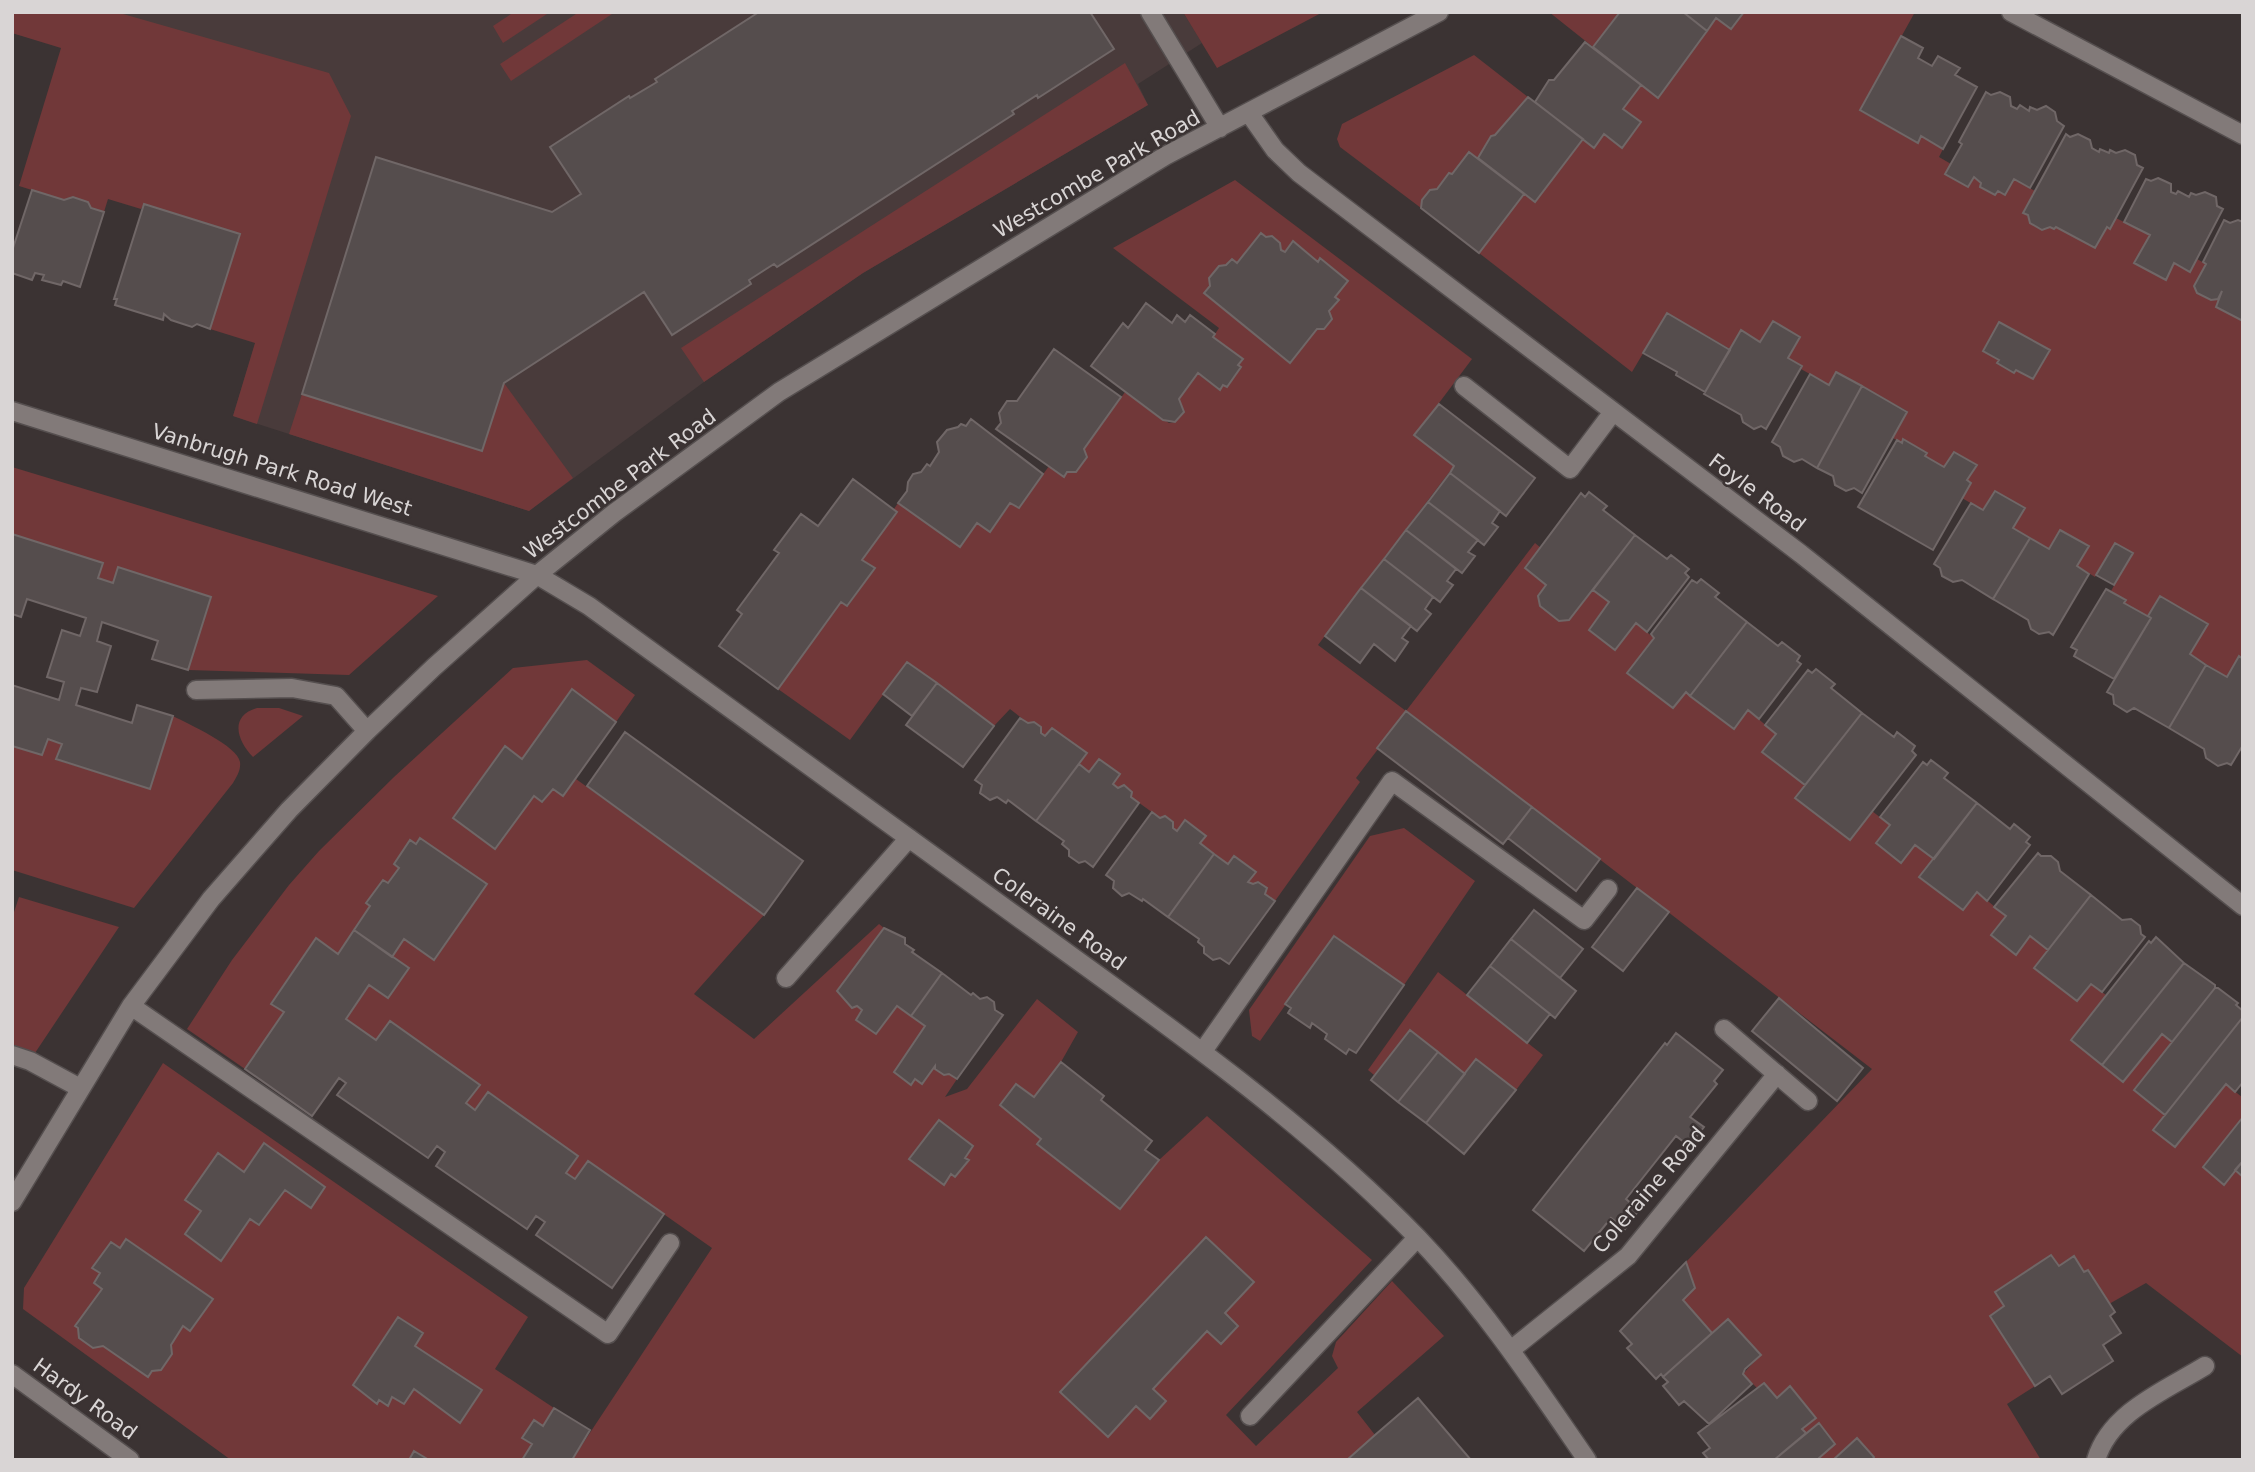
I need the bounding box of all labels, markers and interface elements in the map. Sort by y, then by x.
street label: Westcombe Park Road [990,105,1204,243]
street label: Westcombe Park Road [519,404,721,564]
street label: Vanbrugh Park Road West [149,419,415,521]
street label: Foyle Road [1704,449,1810,537]
street label: Coleraine Road [988,863,1130,975]
street label: Coleraine Road [1588,1122,1710,1258]
street label: Hardy Road [29,1353,141,1445]

